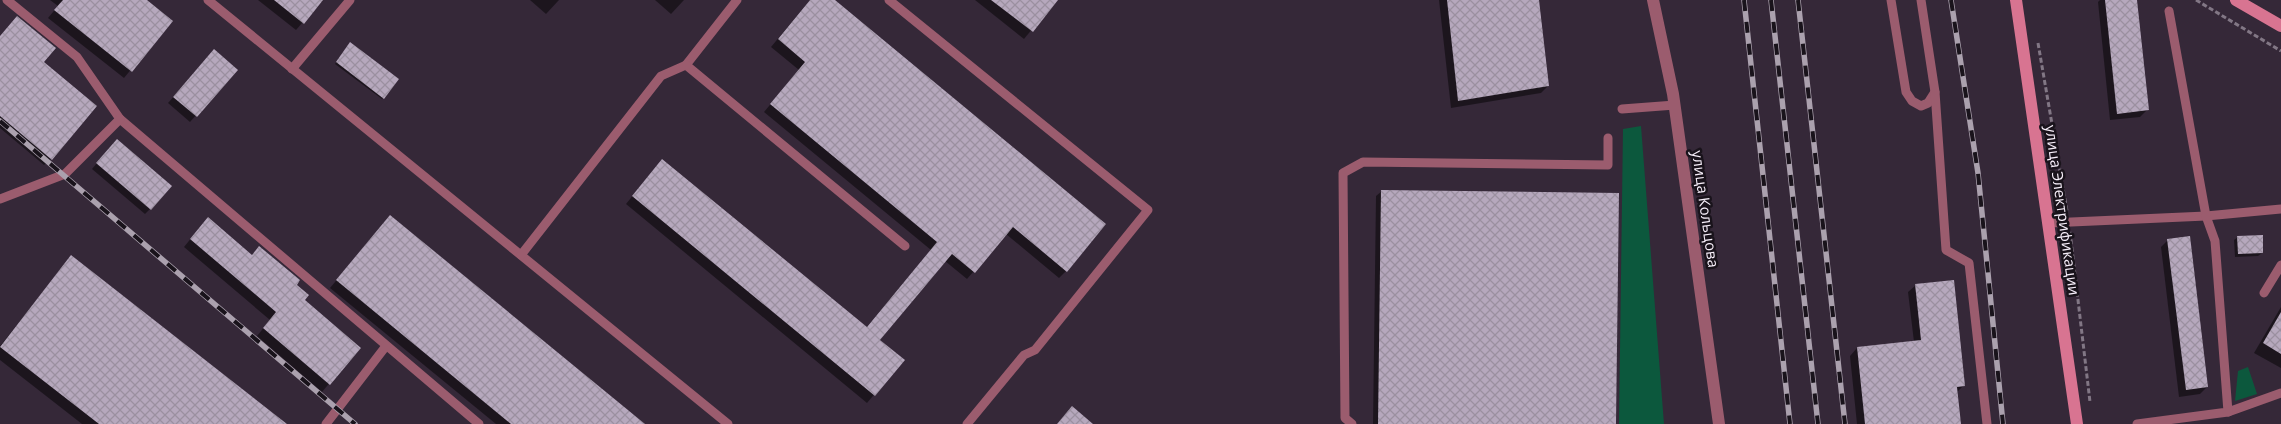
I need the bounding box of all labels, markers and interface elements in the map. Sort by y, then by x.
street label: улица Электрификации [2041,123,2085,297]
street label: улица Кольцова [1688,149,1724,269]

